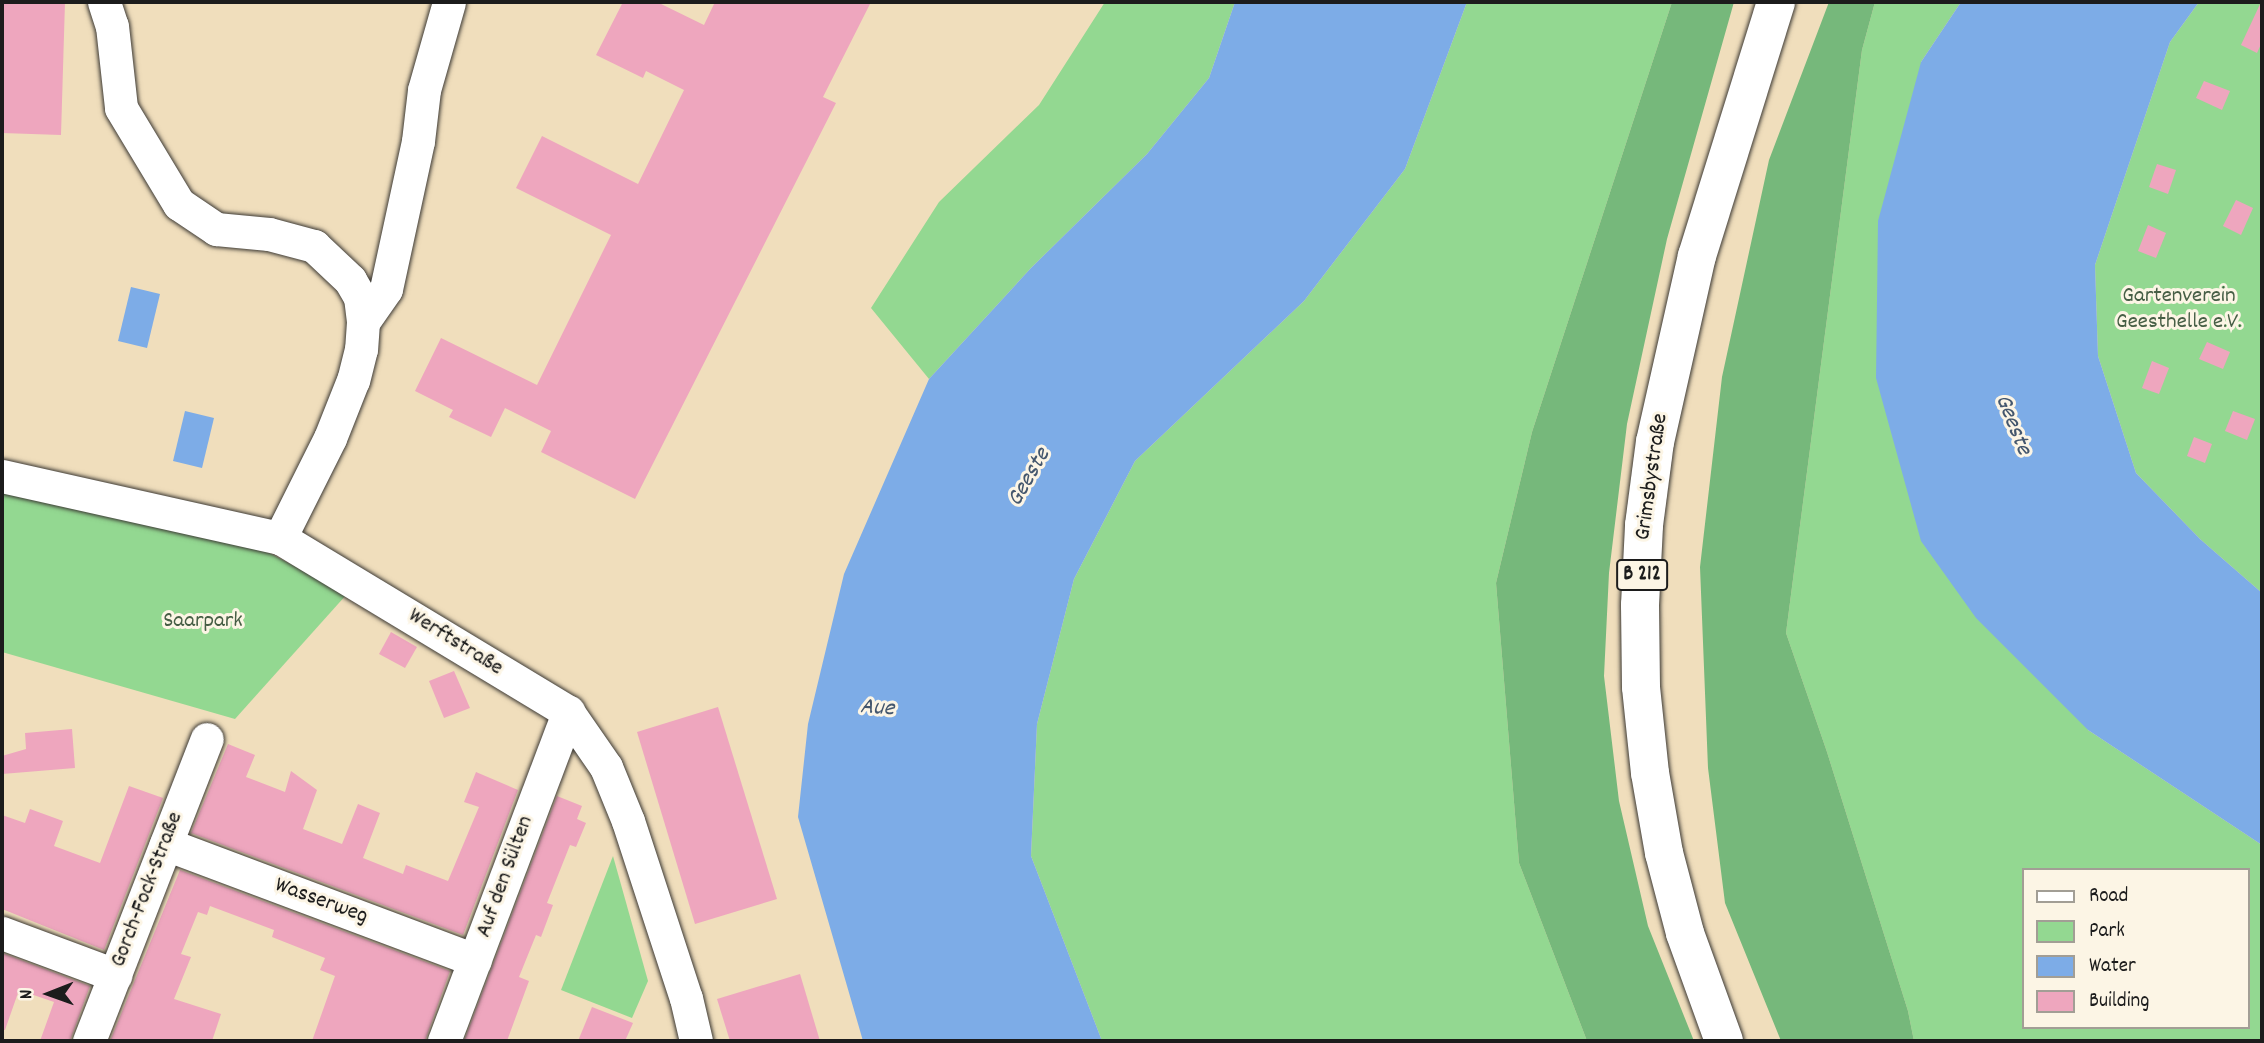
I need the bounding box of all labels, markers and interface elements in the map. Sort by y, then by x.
park label: Gartenverein Geesthelle e.V. [2116,283,2242,337]
water label: Geeste [1987,391,2037,459]
street label: Grimsbystraße [1630,412,1676,542]
water label: Geeste [1002,444,1058,512]
road number: B 212 [1616,558,1668,592]
street label: Werftstraße [402,603,508,683]
park label: Saarpark [163,608,243,636]
water label: Aue [859,693,895,725]
street label: Gorch-Fock-Straße [106,808,190,972]
street label: Auf den Sülten [471,812,541,942]
legend [2022,868,2250,1029]
street label: Wasserweg [271,872,371,932]
text: Road [2089,882,2128,912]
text: Park [2089,917,2125,947]
text: Water [2089,952,2136,982]
north arrow [14,959,84,1029]
text: Building [2089,987,2149,1017]
text: N [14,989,41,999]

